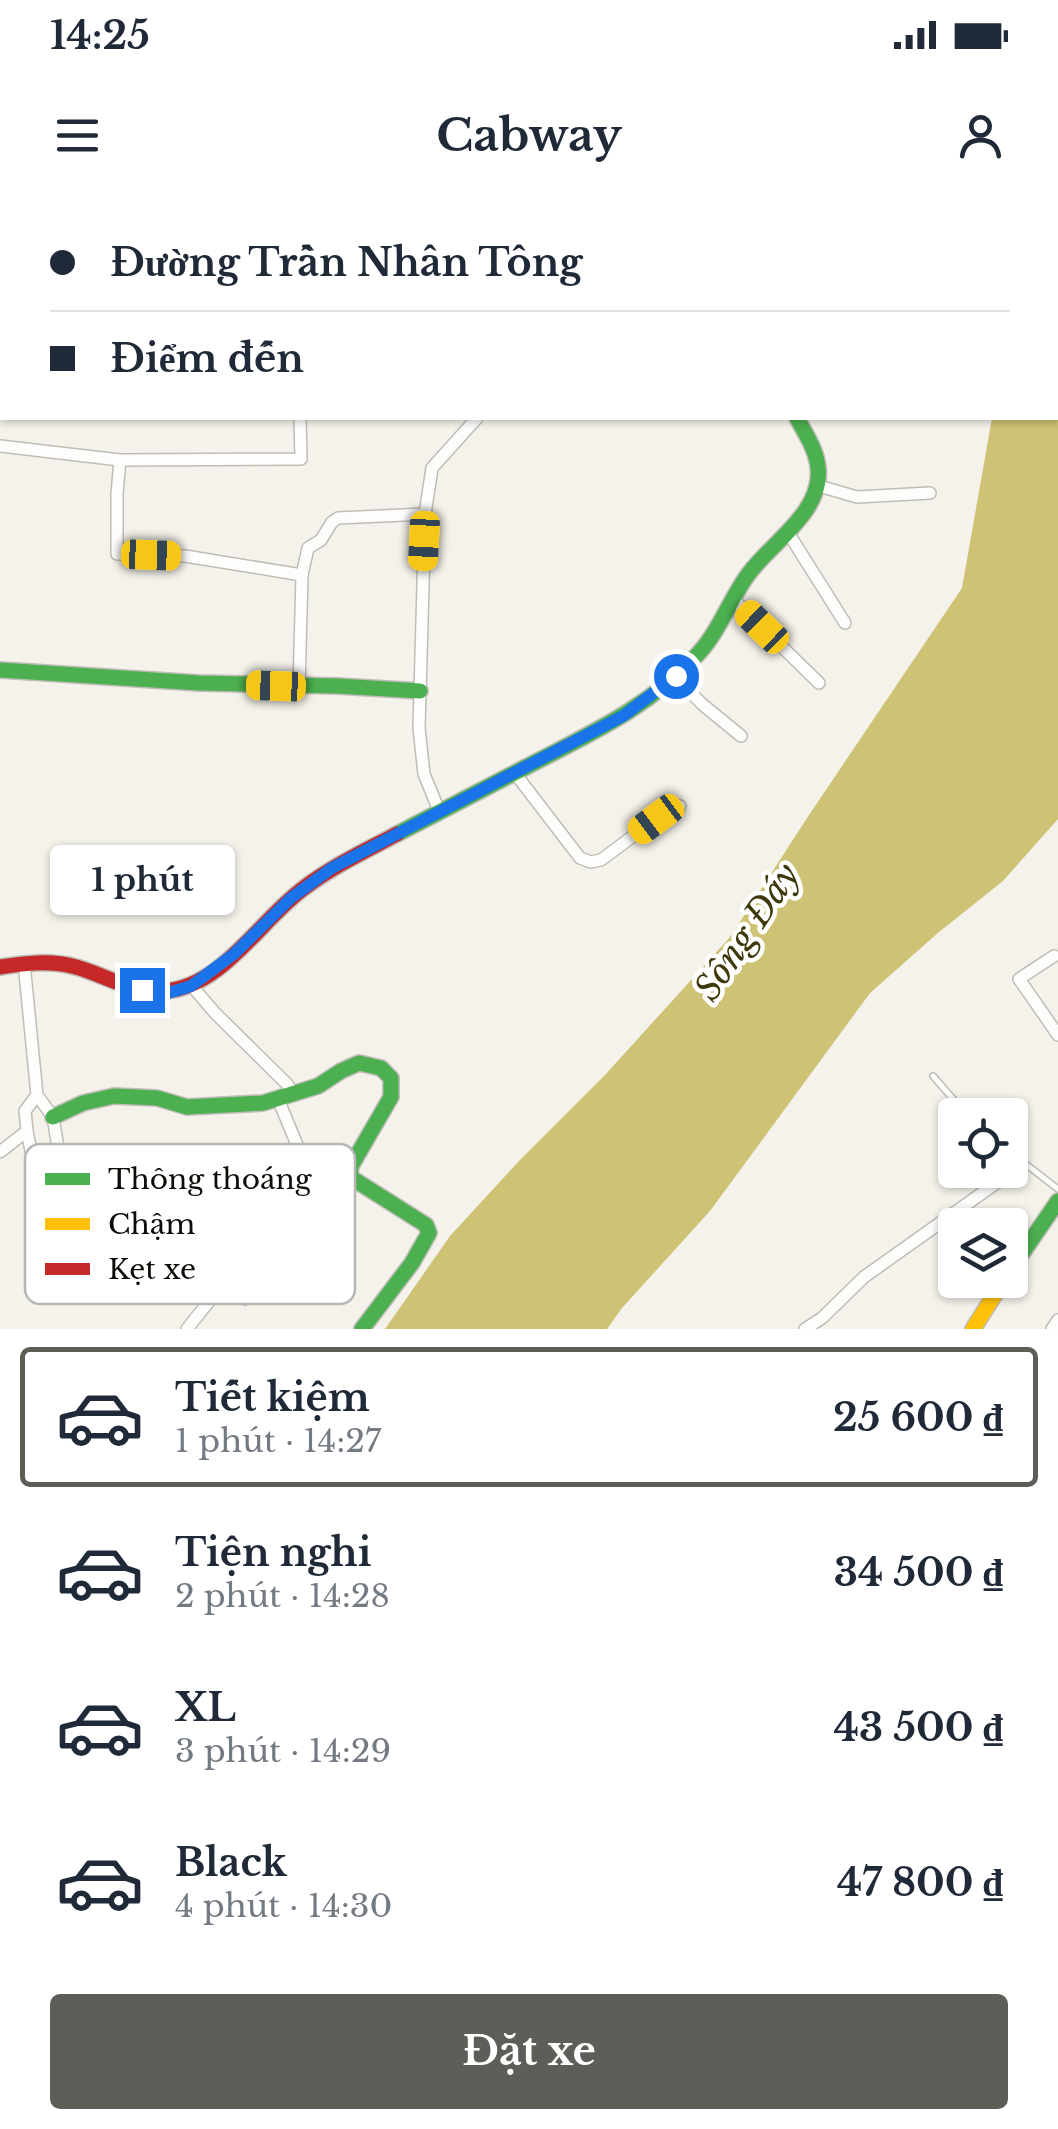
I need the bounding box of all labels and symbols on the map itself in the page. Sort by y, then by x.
car [407,510,441,572]
car [120,539,182,571]
car [730,595,794,659]
route start [654,654,699,699]
car [245,670,307,702]
car [623,789,689,849]
callout: 1 phút [49,845,234,915]
water label: Sông Đáy [685,855,808,1008]
route end [120,968,165,1013]
legend [25,1144,355,1304]
text: Thông thoáng [108,1162,313,1197]
text: Chậm [108,1207,195,1242]
text: Kẹt xe [108,1252,196,1287]

